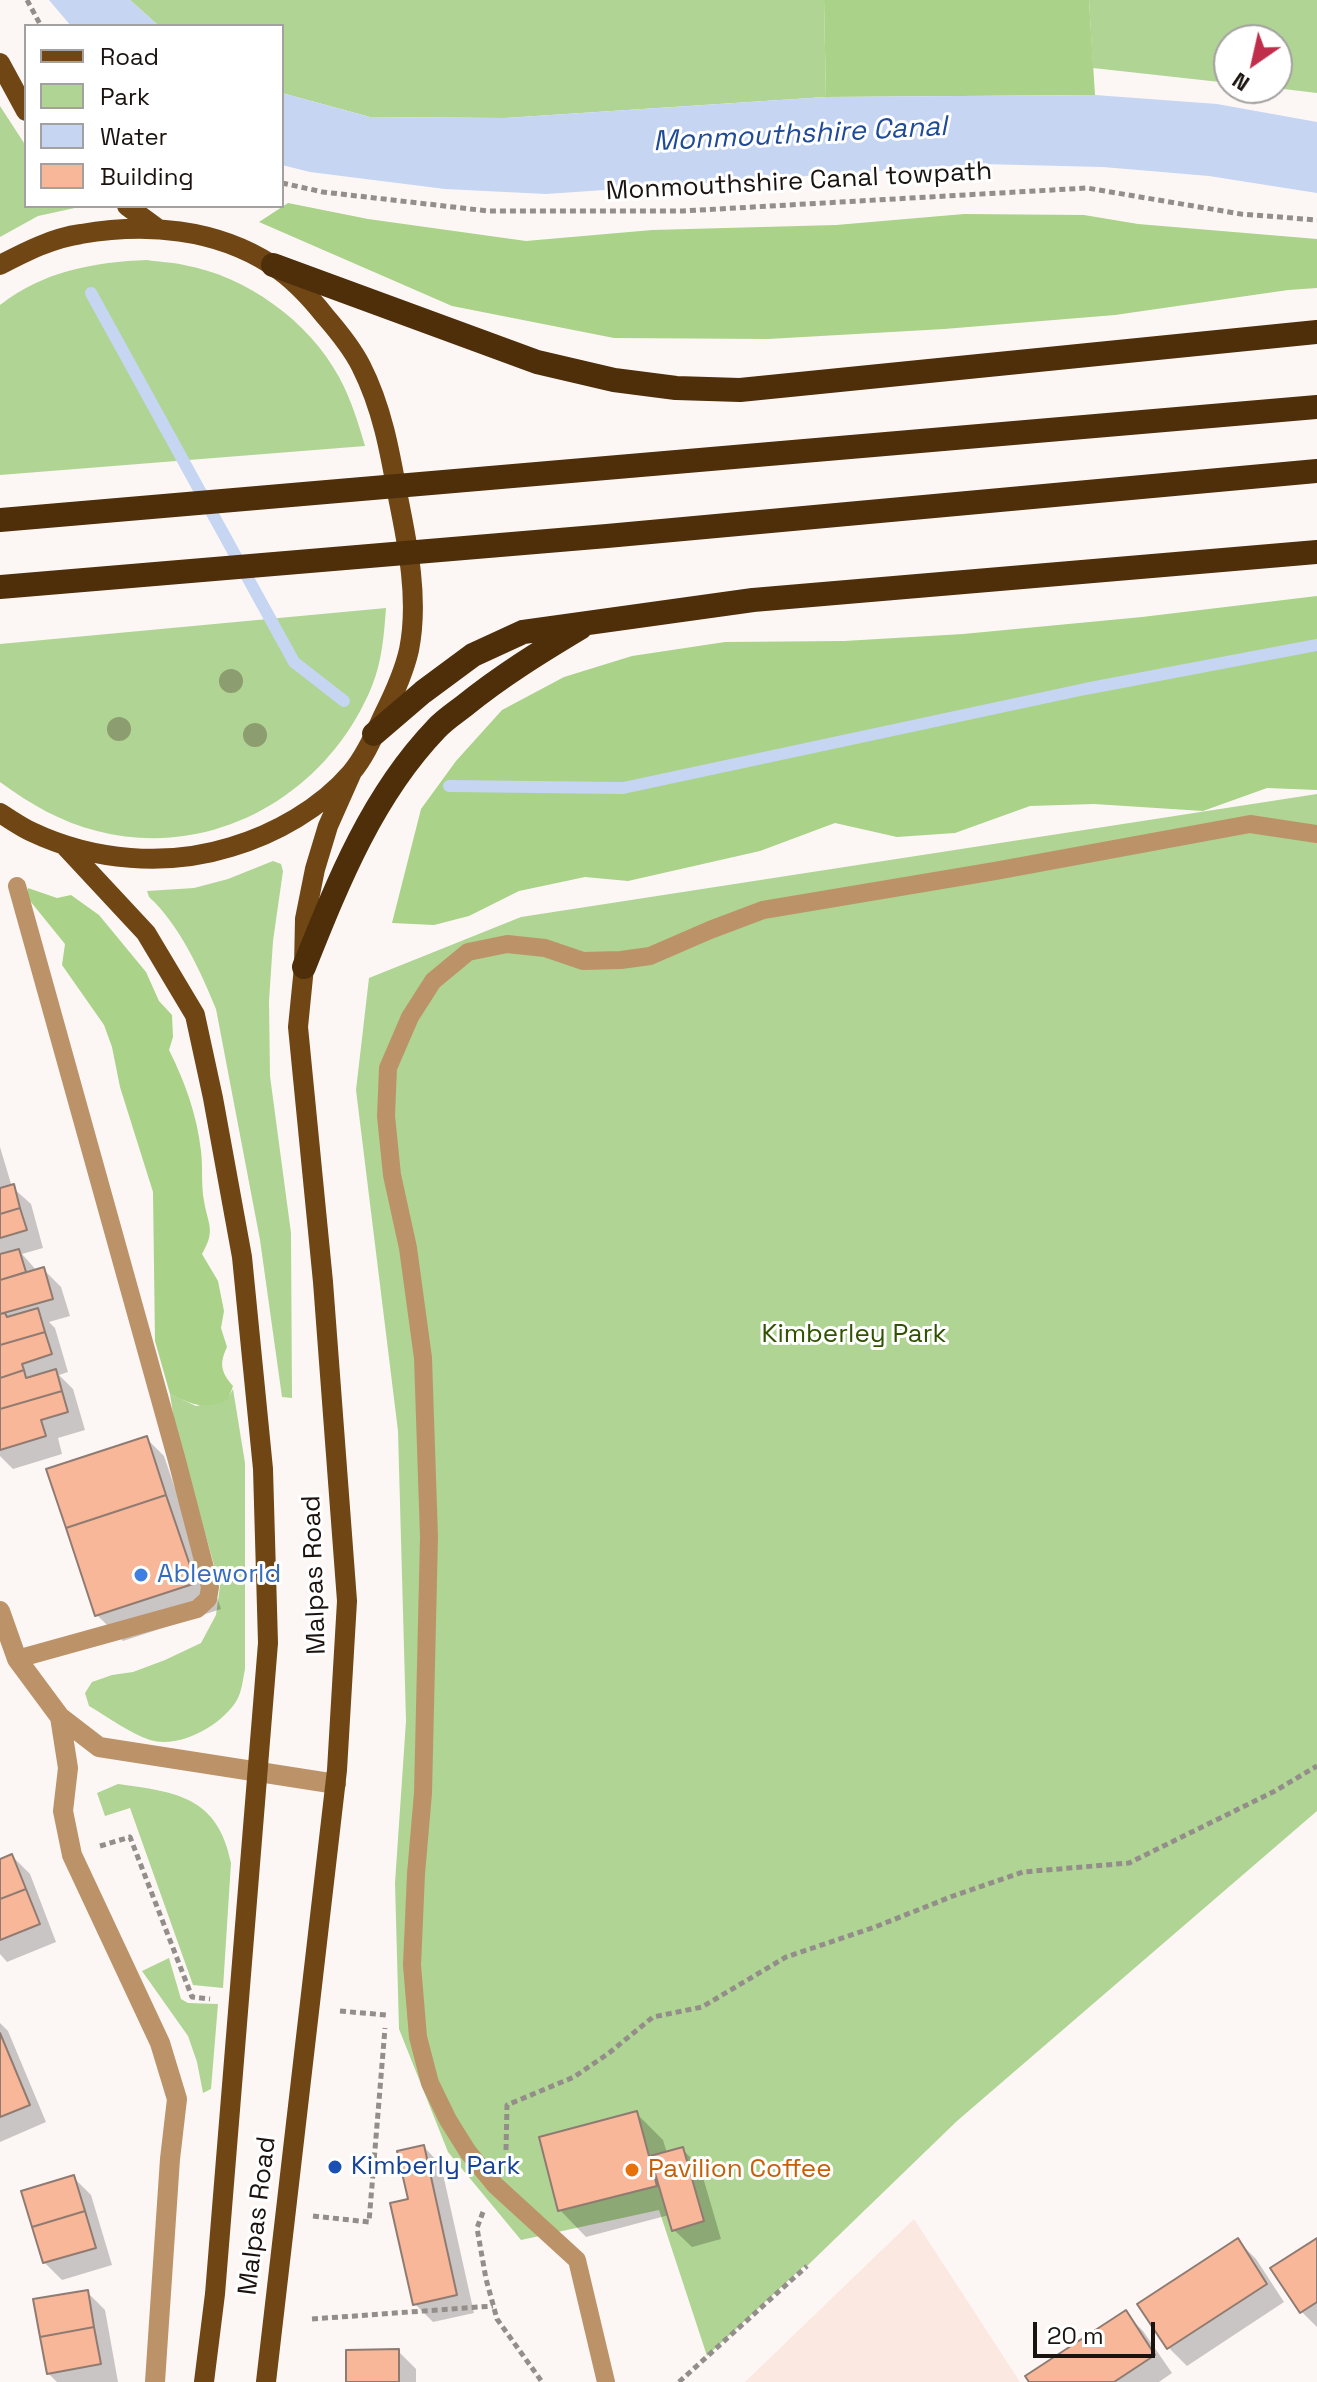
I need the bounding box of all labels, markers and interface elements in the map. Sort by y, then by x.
legend [24,24,284,208]
north arrow [1213,24,1293,104]
text: Road [100,41,159,72]
text: N [1227,67,1255,98]
text: Park [100,81,150,112]
water label: Monmouthshire Canal [652,111,948,159]
text: Water [100,121,168,152]
street label: Monmouthshire Canal towpath [605,156,993,208]
text: Building [100,161,194,192]
park label: Kimberley Park [762,1319,946,1351]
street label: Malpas Road [297,1495,333,1655]
place label: Ableworld [157,1559,281,1591]
marker: Ableworld [132,1566,150,1584]
street label: Malpas Road [233,2135,283,2297]
place label: Kimberly Park [351,2151,521,2183]
place label: Pavilion Coffee [648,2154,832,2186]
marker: Kimberly Park [326,2158,344,2176]
marker: Pavilion Coffee [623,2161,641,2179]
scale bar [1037,2306,1159,2356]
text: 20 m [1047,2320,1104,2351]

